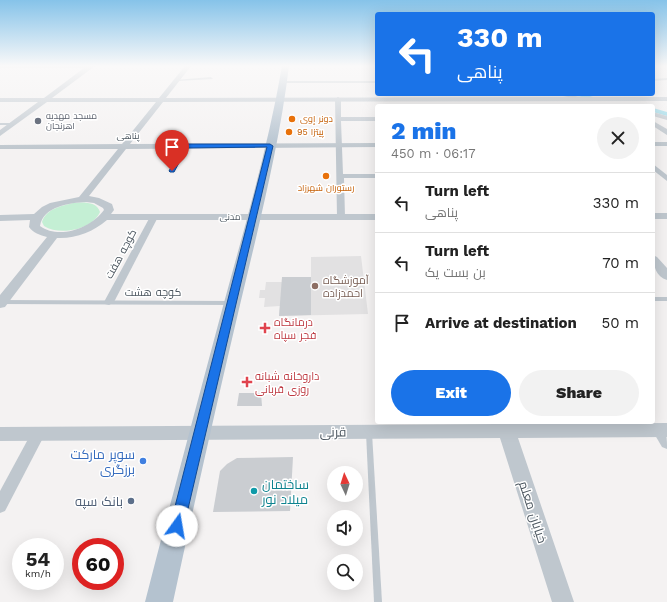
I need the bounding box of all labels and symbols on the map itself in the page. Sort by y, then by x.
place label: مسجد مهدیه اهرنجان [46,111,97,131]
marker: دونر إوی [287,114,297,124]
place label: دونر إوی [300,114,333,125]
marker: مسجد مهدیه اهرنجان [33,116,43,126]
marker: پیتزا 95 [284,127,294,137]
place label: پیتزا 95 [297,127,324,138]
pin [155,130,189,171]
street label: پناهی [117,131,140,142]
marker: رستوران شهرزاد [321,171,331,181]
place label: رستوران شهرزاد [298,183,354,193]
street label: مدنی [220,212,241,222]
street label: کوچه هفت [103,227,140,281]
place label: آموزشگاه احمدزاده [323,274,369,300]
marker: آموزشگاه احمدزاده [310,281,320,291]
street label: کوچه هشت [125,286,181,299]
place label: درمانگاه فجر سپاه [274,316,316,342]
marker: درمانگاه فجر سپاه [259,322,271,334]
place label: داروخانه شبانه روزی قربانی [255,370,319,396]
marker: داروخانه شبانه روزی قربانی [242,377,252,387]
street label: قرنی [319,424,347,440]
place label: سوپر مارکت برزگری [71,447,135,477]
marker: سوپر مارکت برزگری [138,456,148,466]
north arrow [327,466,363,502]
place label: ساختمان میلاد نور [261,477,309,507]
street label: خیابان معلم [514,479,550,546]
marker: ساختمان میلاد نور [249,486,259,496]
place label: بانک سپه [75,494,123,510]
marker: بانک سپه [126,496,136,506]
position arrow [156,505,198,547]
speed limit sign: 60 [72,538,124,590]

